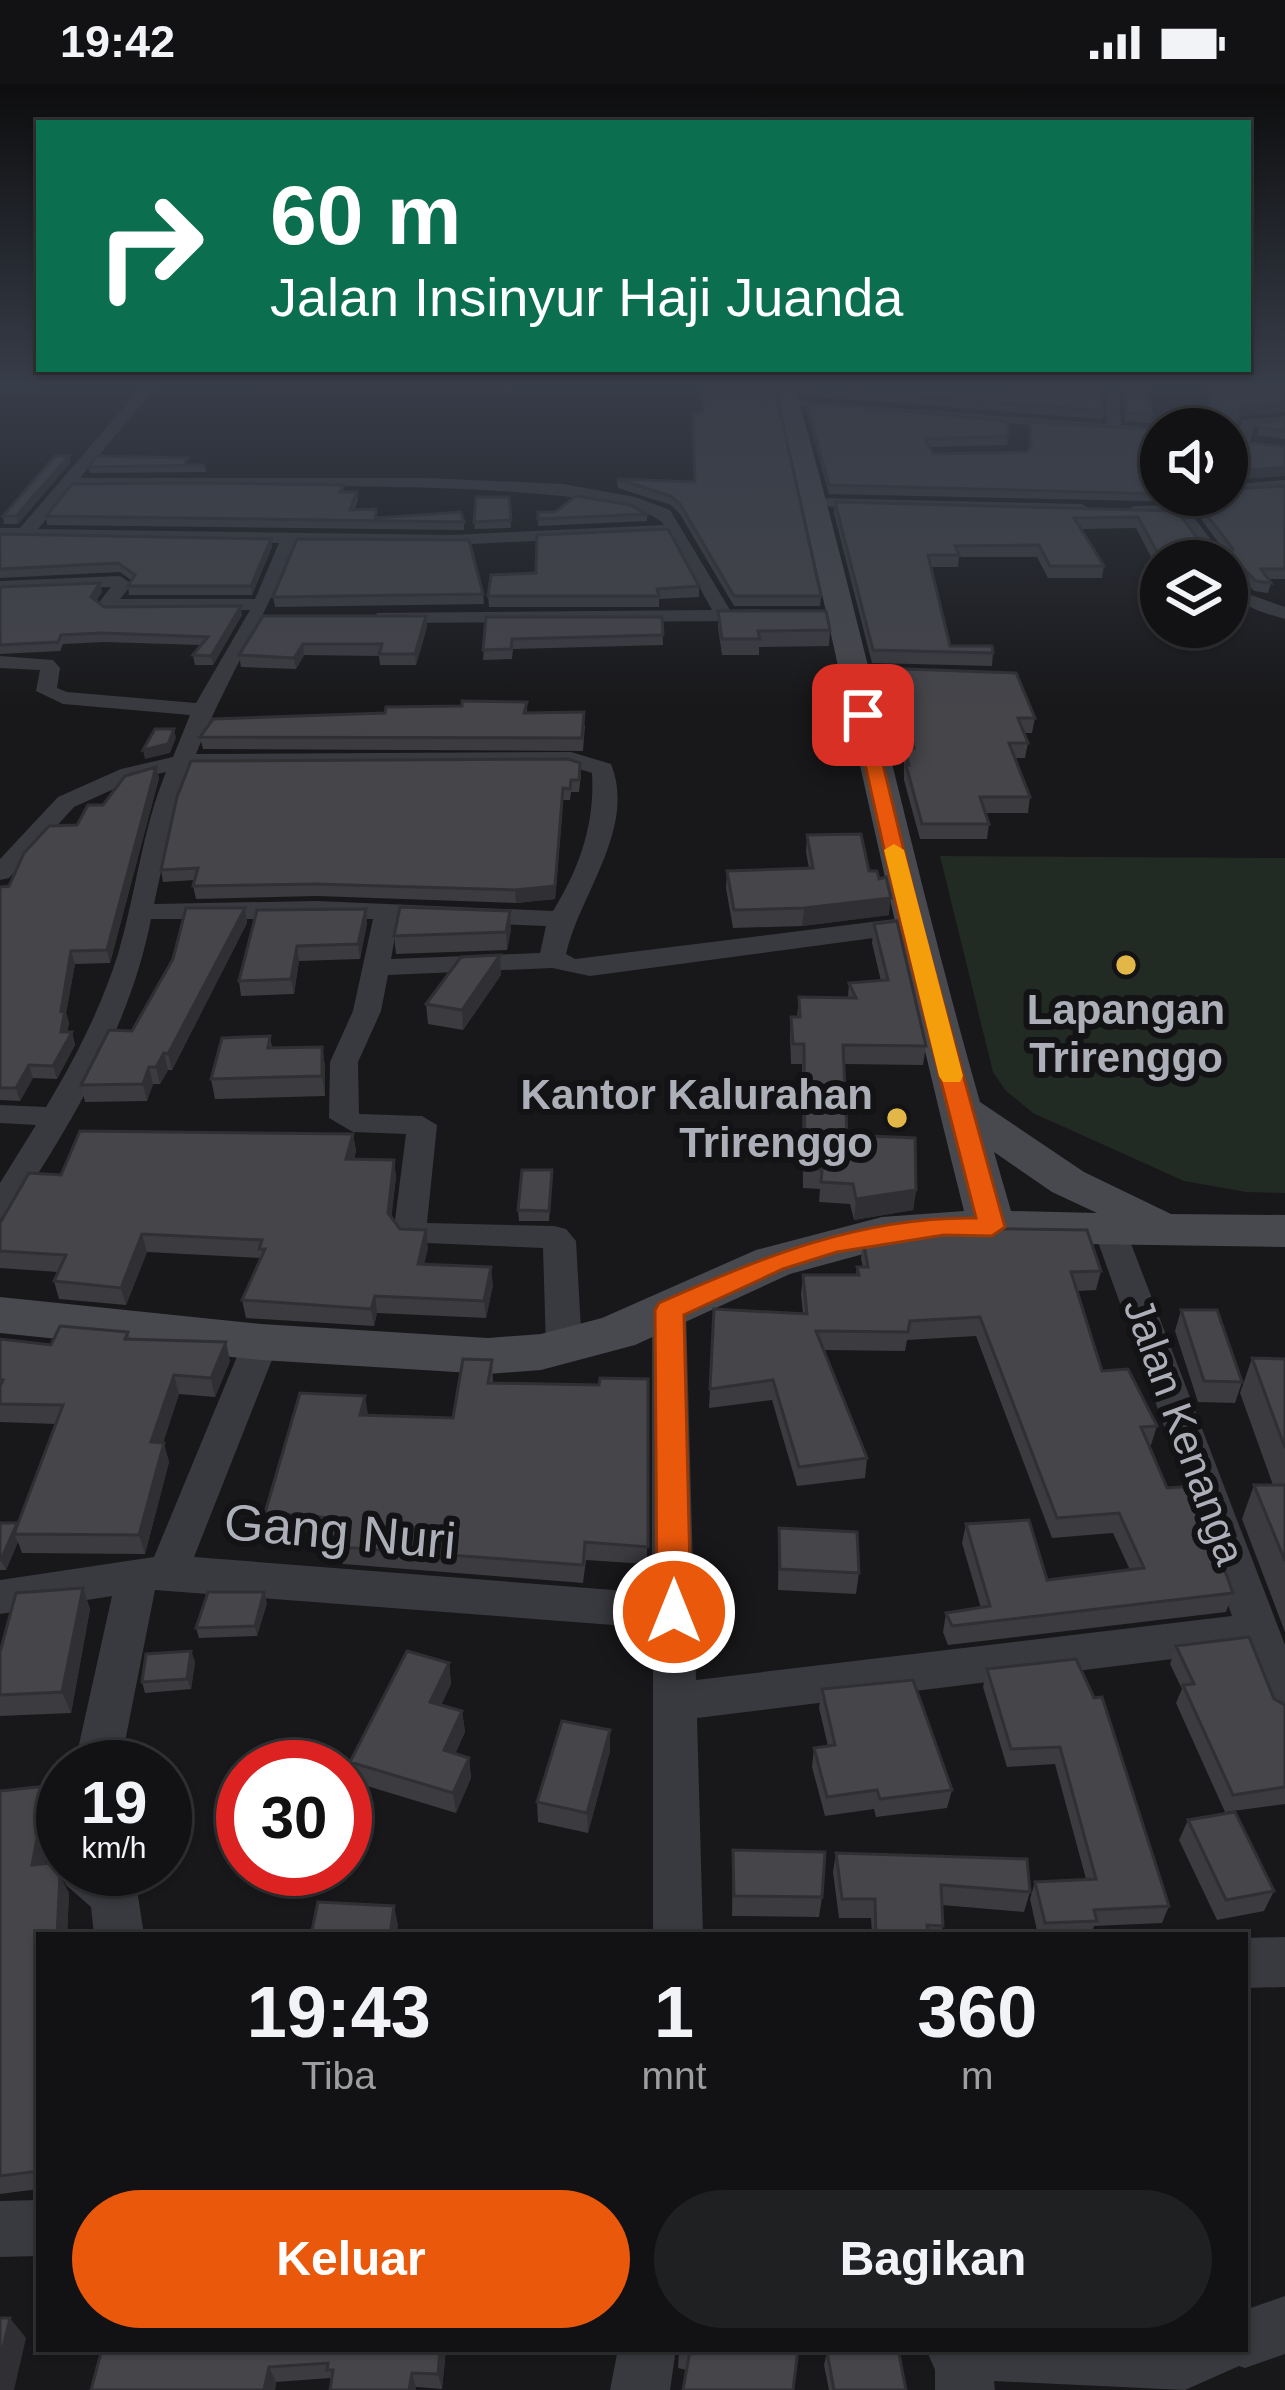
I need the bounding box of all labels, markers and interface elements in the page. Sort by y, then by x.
text: 19:42 [60,16,175,67]
icon: right [72,168,228,324]
text: 60 m [270,168,461,262]
text: Jalan Insinyur Haji Juanda [270,267,903,327]
map controls [1140,408,1248,648]
button: sound [1140,408,1248,516]
button: layers [1140,540,1248,648]
pin [812,664,914,766]
icon: arrive [830,682,896,748]
marker: Lapangan Trirenggo [1113,952,1139,978]
place label: Lapangan Trirenggo [1027,986,1225,1081]
place label: Kantor Kalurahan Trirenggo [521,1071,873,1166]
marker: Kantor Kalurahan Trirenggo [884,1105,910,1131]
street label: Jalan Kenanga [1115,1291,1255,1571]
street label: Gang Nuri [222,1493,458,1570]
position arrow [611,1549,737,1675]
speed limit sign: 30 [216,1740,372,1896]
text: 19 [81,1769,147,1836]
text: km/h [81,1831,147,1864]
text: 19:43 [247,1972,431,2052]
text: 1 [654,1972,694,2052]
text: 360 [917,1972,1037,2052]
text: Tiba [302,2054,376,2097]
text: mnt [642,2054,707,2097]
text: m [961,2054,994,2097]
button: Keluar [72,2190,630,2328]
button: Bagikan [654,2190,1212,2328]

